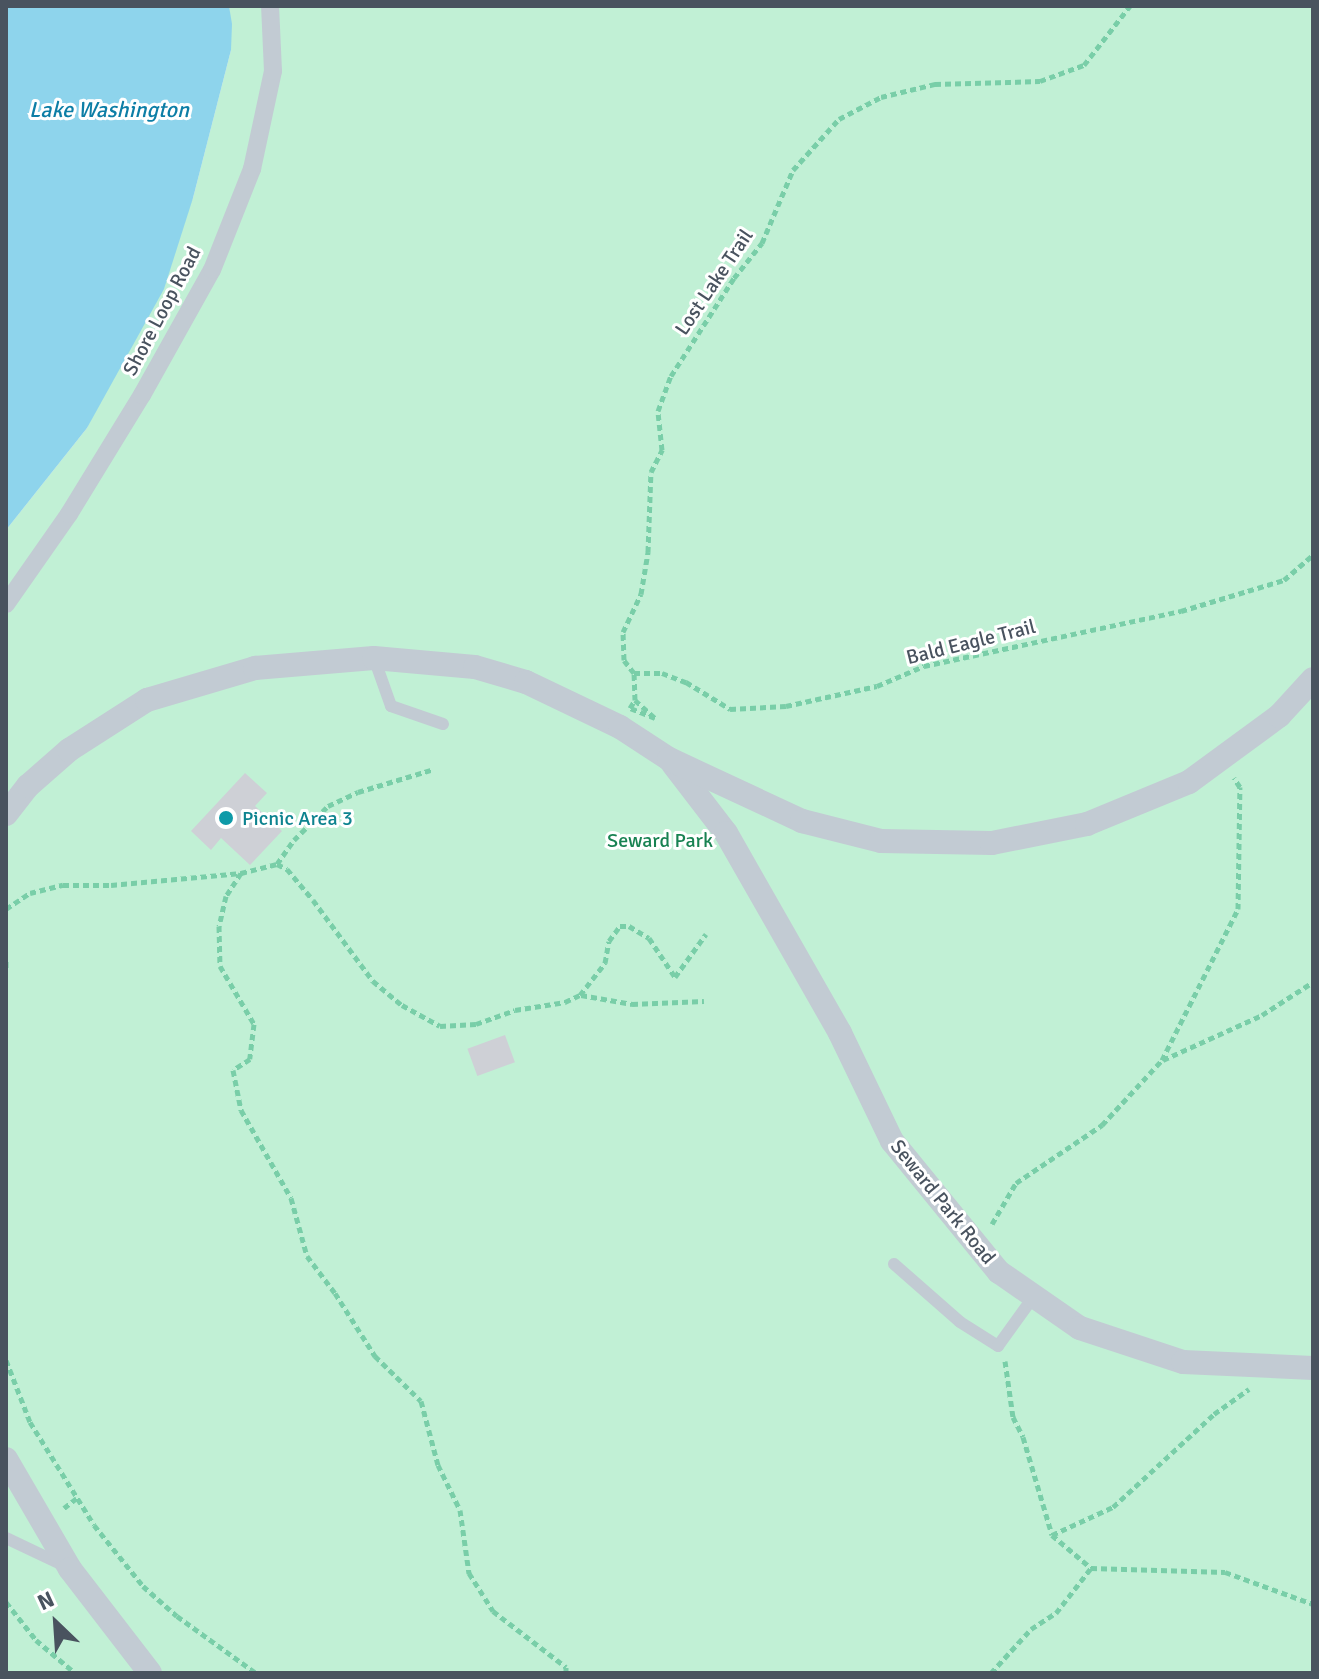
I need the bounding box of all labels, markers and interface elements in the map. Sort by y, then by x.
water label: Lake Washington [29,97,189,123]
street label: Lost Lake Trail [670,225,758,339]
street label: Shore Loop Road [118,243,206,379]
street label: Bald Eagle Trail [904,614,1038,670]
place label: Picnic Area 3 [242,806,353,830]
marker: Picnic Area 3 [217,809,235,827]
park label: Seward Park [607,828,713,852]
street label: Seward Park Road [886,1135,1000,1269]
north arrow [16,1583,96,1663]
text: N [33,1585,58,1616]

